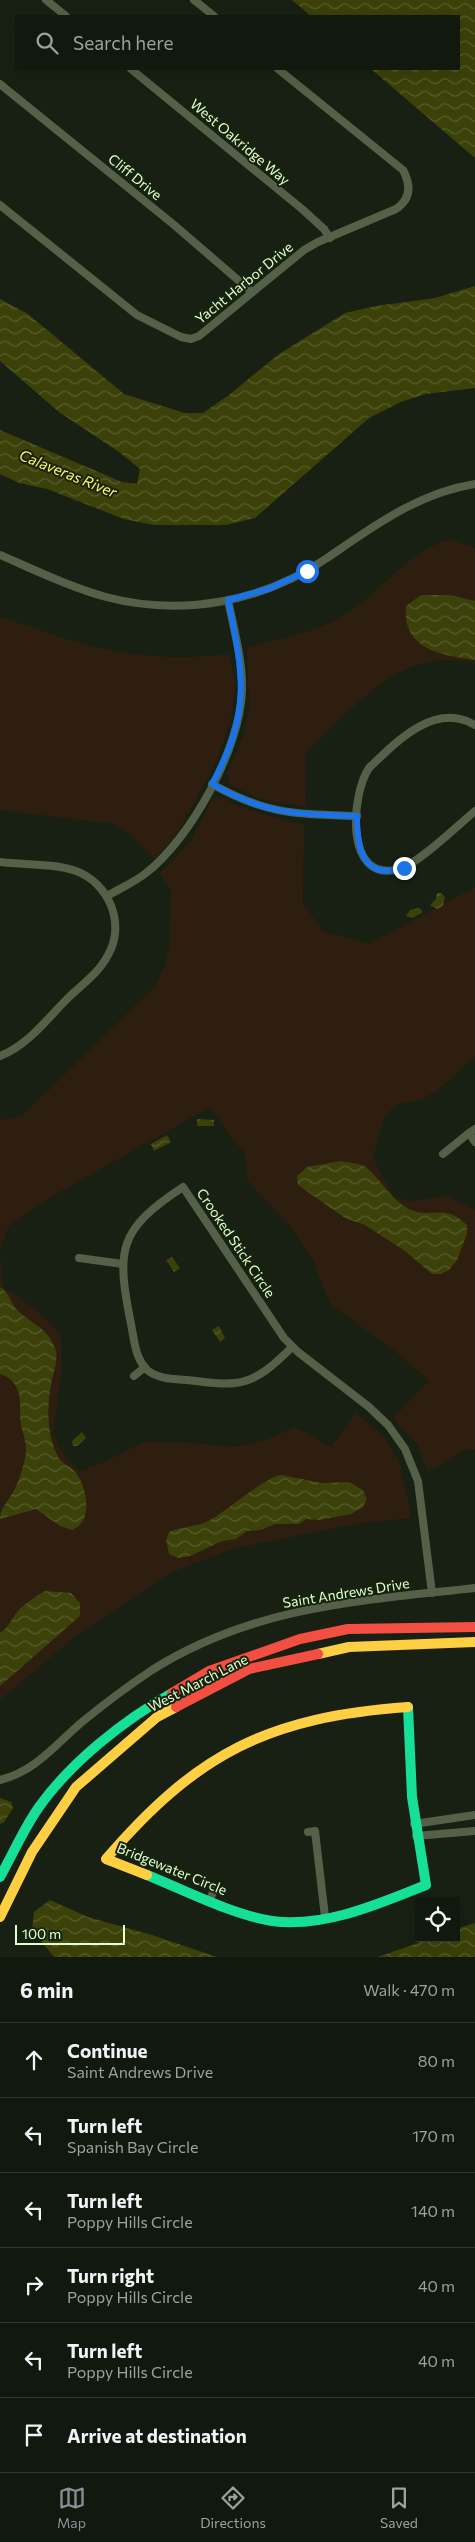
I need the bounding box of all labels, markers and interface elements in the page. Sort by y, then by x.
search box [15,15,460,70]
icon: search [33,29,61,57]
text: Search here [73,31,173,54]
street label: West Oakridge Way [187,95,293,188]
street label: Cliff Drive [105,150,166,203]
street label: Yacht Harbor Drive [191,238,296,327]
water label: Calaveras River [17,445,121,501]
route start [296,560,319,583]
route end [393,857,416,880]
street label: Crooked Stick Circle [194,1185,279,1301]
street label: Saint Andrews Drive [281,1574,410,1611]
street label: West March Lane [145,1650,251,1715]
street label: Bridgewater Circle [115,1839,230,1898]
map controls [415,1897,460,1942]
button: locate [415,1897,460,1942]
scale bar [15,1922,125,1945]
text: 100 m [22,1925,61,1942]
text: 6 min [20,1977,73,2002]
text: Walk · 470 m [363,1980,455,1999]
text: Continue [67,2039,147,2062]
icon: ahead [20,2046,48,2074]
text: 80 m [418,2051,455,2070]
text: Saint Andrews Drive [67,2062,213,2081]
text: Turn left [67,2114,142,2137]
icon: left [20,2121,48,2149]
text: 170 m [412,2126,455,2145]
text: Spanish Bay Circle [67,2137,198,2156]
text: Turn left [67,2189,142,2212]
icon: left [20,2196,48,2224]
text: 140 m [411,2201,455,2220]
text: Poppy Hills Circle [67,2212,193,2231]
text: Turn right [67,2264,154,2287]
icon: right [20,2271,48,2299]
text: 40 m [418,2276,455,2295]
text: Poppy Hills Circle [67,2287,193,2306]
text: Turn left [67,2339,142,2362]
icon: left [20,2346,48,2374]
text: 40 m [418,2351,455,2370]
text: Poppy Hills Circle [67,2362,193,2381]
icon: arrive [20,2421,48,2449]
text: Arrive at destination [67,2424,247,2447]
tab: Map [57,2484,86,2531]
tab: Directions [200,2484,266,2531]
tab: Saved [380,2484,418,2531]

